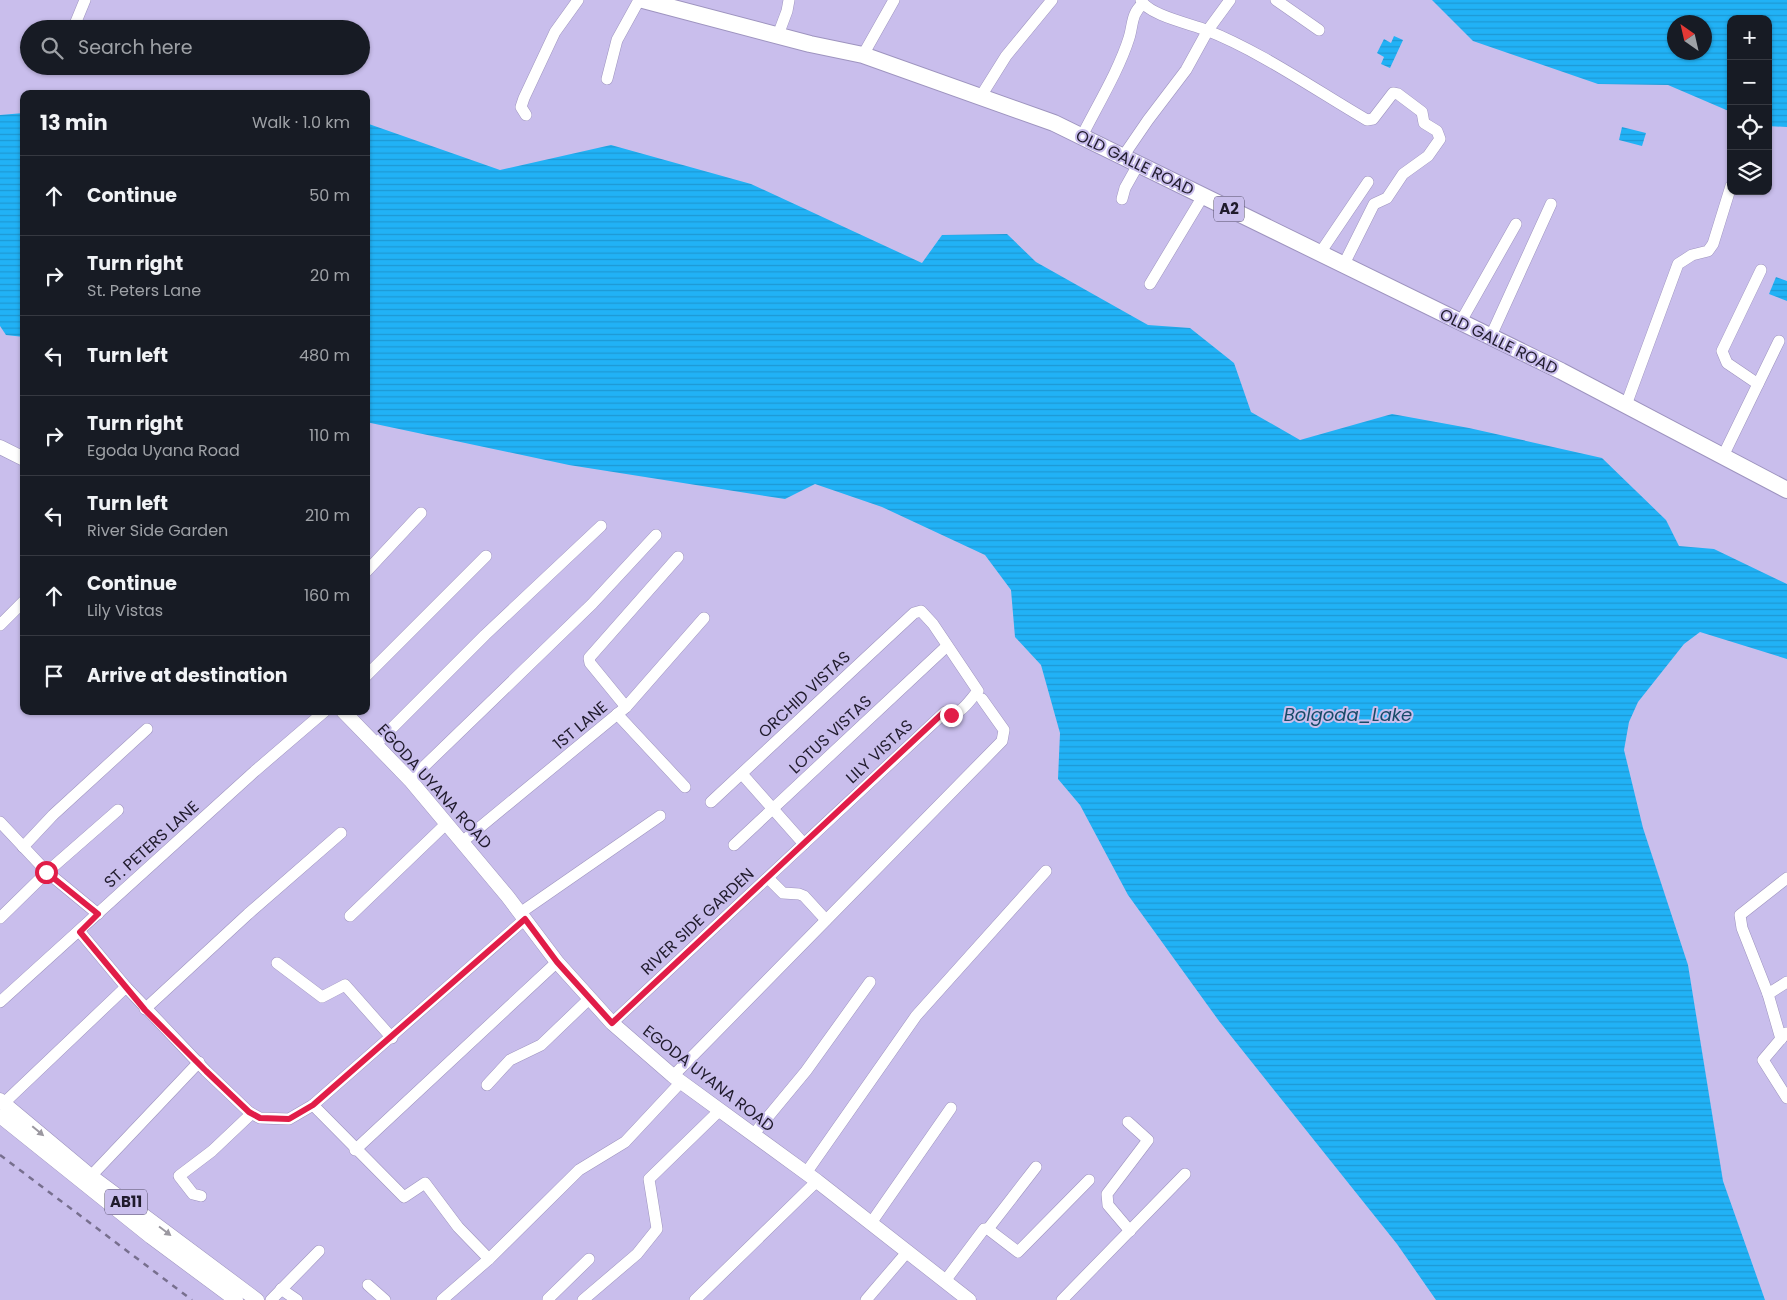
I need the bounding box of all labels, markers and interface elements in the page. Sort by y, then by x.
north arrow [1667,15,1712,60]
map controls [1727,15,1772,195]
button: + [1727,15,1772,60]
search box [20,20,370,75]
icon: search [38,34,66,62]
text: Search here [78,34,192,61]
button: − [1727,60,1772,105]
button: locate [1727,105,1772,150]
text: 13 min [40,108,108,137]
text: Walk · 1.0 km [252,111,350,134]
street label: OLD GALLE ROAD [1072,124,1198,201]
button: layers [1727,150,1772,195]
icon: ahead [40,182,68,210]
text: Continue [87,182,177,209]
text: 50 m [309,184,350,207]
road number: A2 [1214,196,1244,222]
text: Turn right [87,250,183,277]
icon: right [40,262,68,290]
text: 20 m [310,264,350,287]
text: St. Peters Lane [87,279,201,302]
street label: OLD GALLE ROAD [1436,303,1562,380]
icon: left [40,342,68,370]
text: Turn left [87,342,168,369]
text: 480 m [299,344,350,367]
text: Turn right [87,410,183,437]
icon: right [40,422,68,450]
text: 110 m [309,424,350,447]
text: Egoda Uyana Road [87,439,240,462]
text: Turn left [87,490,168,517]
icon: left [40,502,68,530]
text: 210 m [305,504,350,527]
text: River Side Garden [87,519,228,542]
text: Continue [87,570,177,597]
icon: ahead [40,582,68,610]
text: 160 m [304,584,350,607]
text: Lily Vistas [87,599,163,622]
street label: ORCHID VISTAS [753,646,855,743]
icon: arrive [40,662,68,690]
text: Arrive at destination [87,662,288,689]
street label: LOTUS VISTAS [784,690,877,779]
street label: 1ST LANE [548,696,612,755]
water label: Bolgoda_Lake [1284,702,1412,727]
route end [940,704,963,727]
street label: LILY VISTAS [841,714,918,789]
street label: EGODA UYANA ROAD [372,719,497,854]
street label: ST. PETERS LANE [99,795,204,893]
route start [35,861,58,884]
street label: RIVER SIDE GARDEN [636,863,759,980]
street label: EGODA UYANA ROAD [638,1020,779,1137]
one-way arrow [31,1125,44,1136]
road number: AB11 [105,1190,147,1214]
one-way arrow [158,1226,171,1237]

